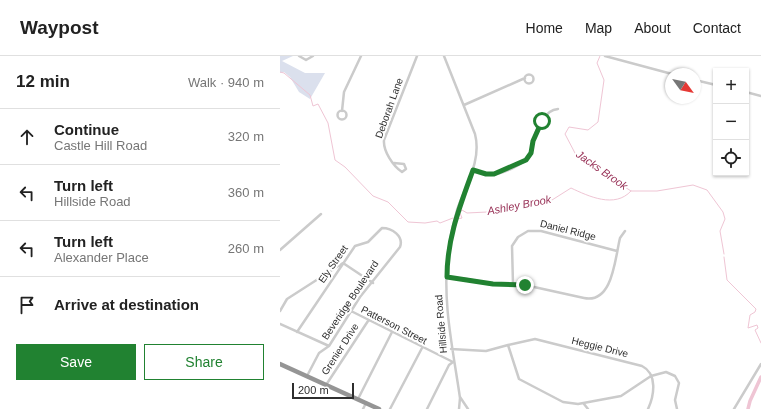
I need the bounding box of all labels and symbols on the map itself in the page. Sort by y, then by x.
north arrow [665,68,701,104]
street label: Deborah Lane [373,76,405,140]
route start [533,112,551,130]
water label: Jacks Brook [573,147,630,192]
water label: Ashley Brook [485,193,552,217]
street label: Daniel Ridge [539,218,598,242]
street label: Ely Street [316,243,350,285]
street label: Beveridge Boulevard [319,258,381,342]
route end [516,276,534,294]
street label: Hillside Road [433,294,449,354]
street label: Patterson Street [359,304,429,346]
street label: Grenier Drive [319,321,361,377]
street label: Heggie Drive [571,335,630,359]
scale bar [292,381,354,400]

